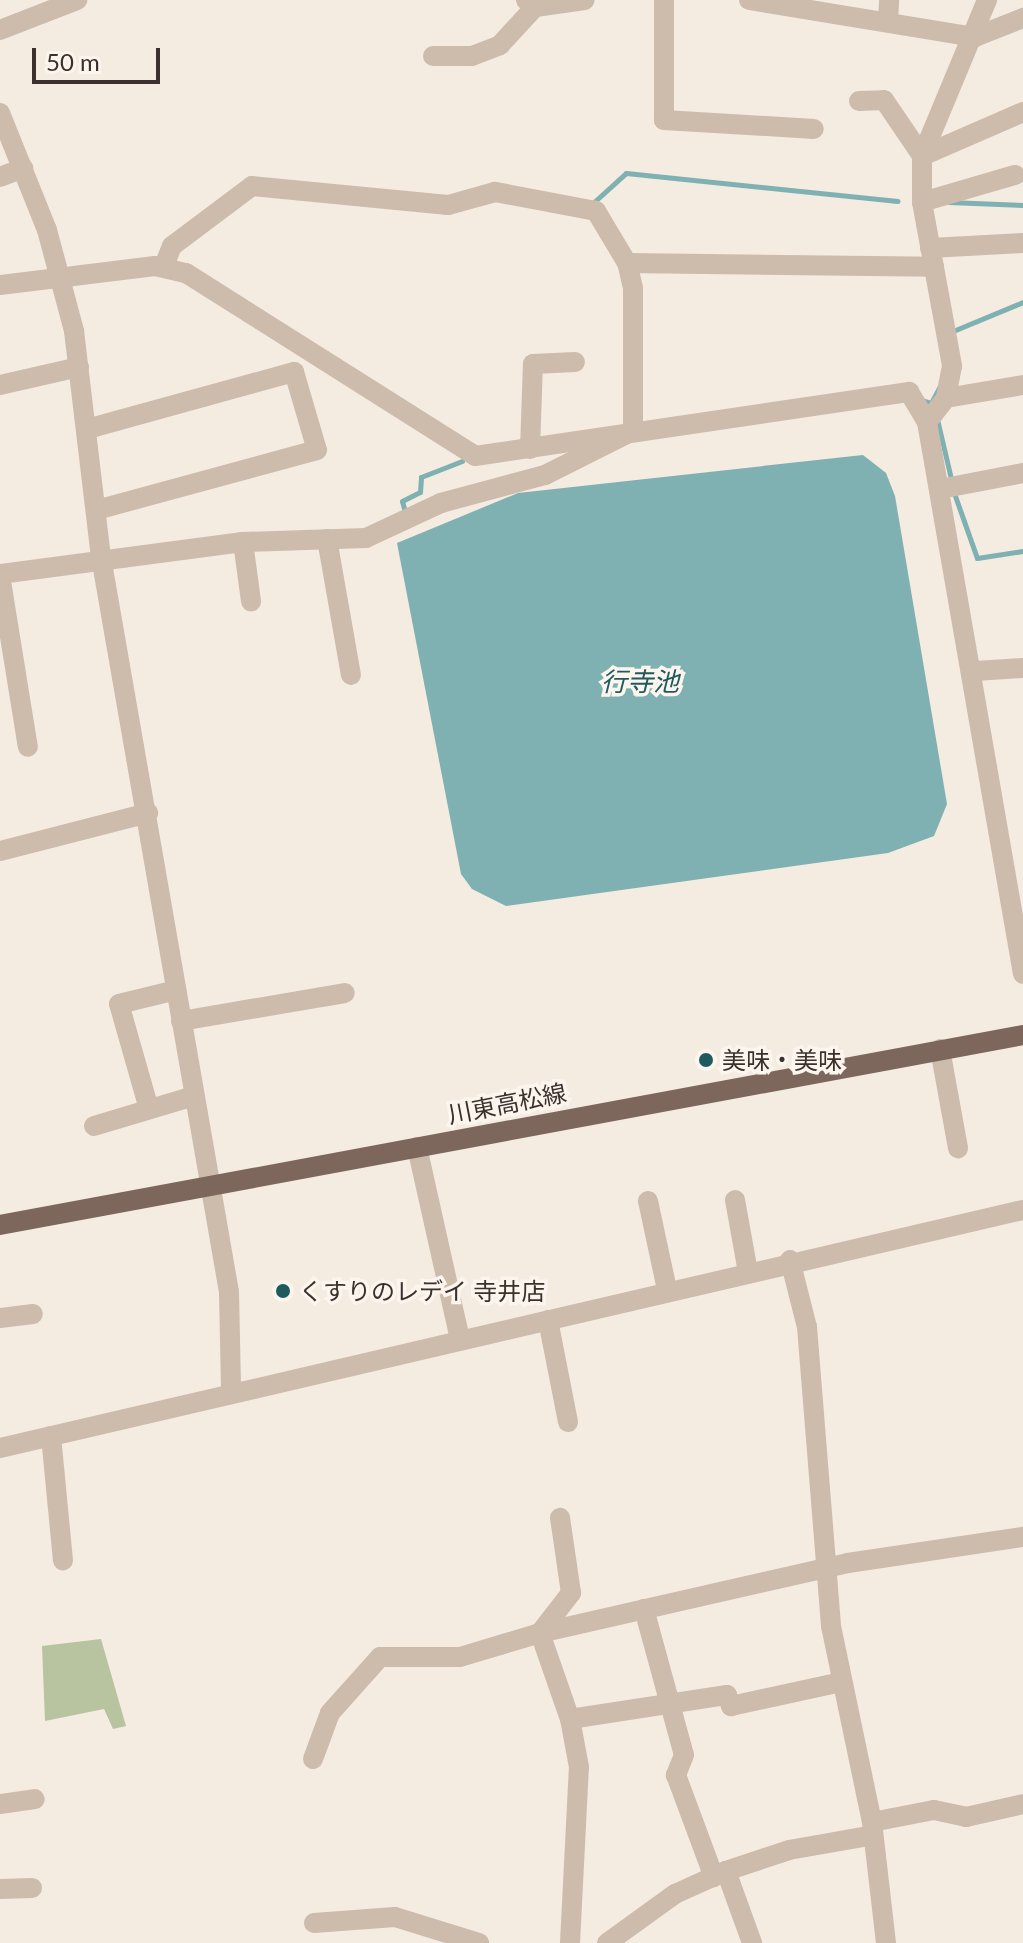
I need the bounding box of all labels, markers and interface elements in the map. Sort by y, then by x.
scale bar [36,32,164,82]
text: 50 m [46,47,100,76]
water label: 行寺池 [601,666,679,698]
place label: 美味・美味 [722,1046,842,1074]
marker: 美味・美味 [697,1051,715,1069]
street label: 川東高松線 [445,1077,569,1129]
place label: くすりのレデイ 寺井店 [299,1277,545,1305]
marker: くすりのレデイ 寺井店 [274,1282,292,1300]

